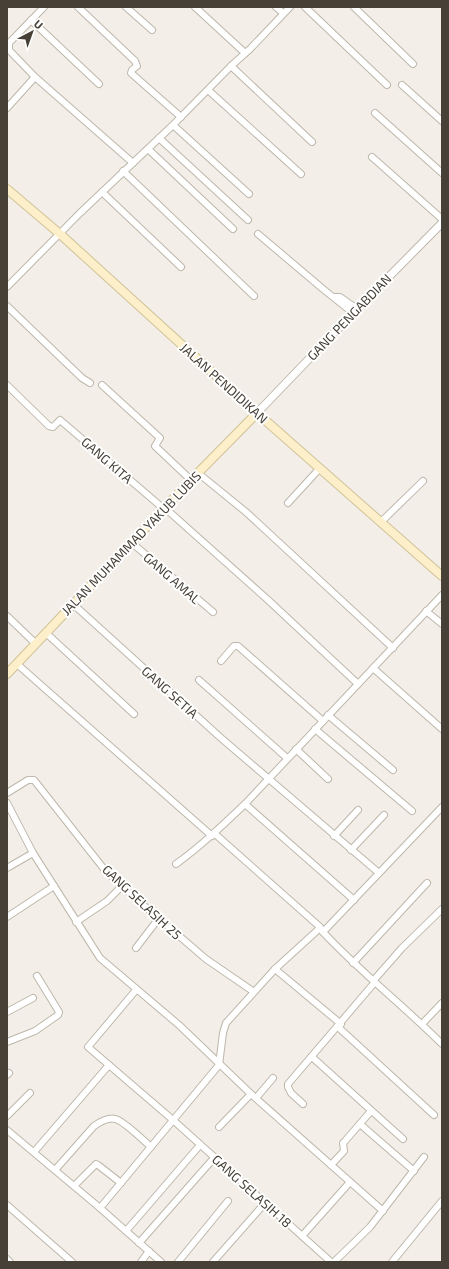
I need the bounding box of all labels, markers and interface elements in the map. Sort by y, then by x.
north arrow [12,12,52,52]
text: U [32,17,46,31]
street label: GANG PENGABDIAN [304,270,394,364]
street label: JALAN PENDIDIKAN [177,339,271,427]
street label: GANG KITA [78,433,136,487]
street label: JALAN MUHAMMAD YAKUB LUBIS [58,468,204,618]
street label: GANG AMAL [140,549,204,607]
street label: GANG SETIA [139,663,201,721]
street label: GANG SELASIH 25 [99,861,185,943]
street label: GANG SELASIH 18 [209,1151,295,1231]

